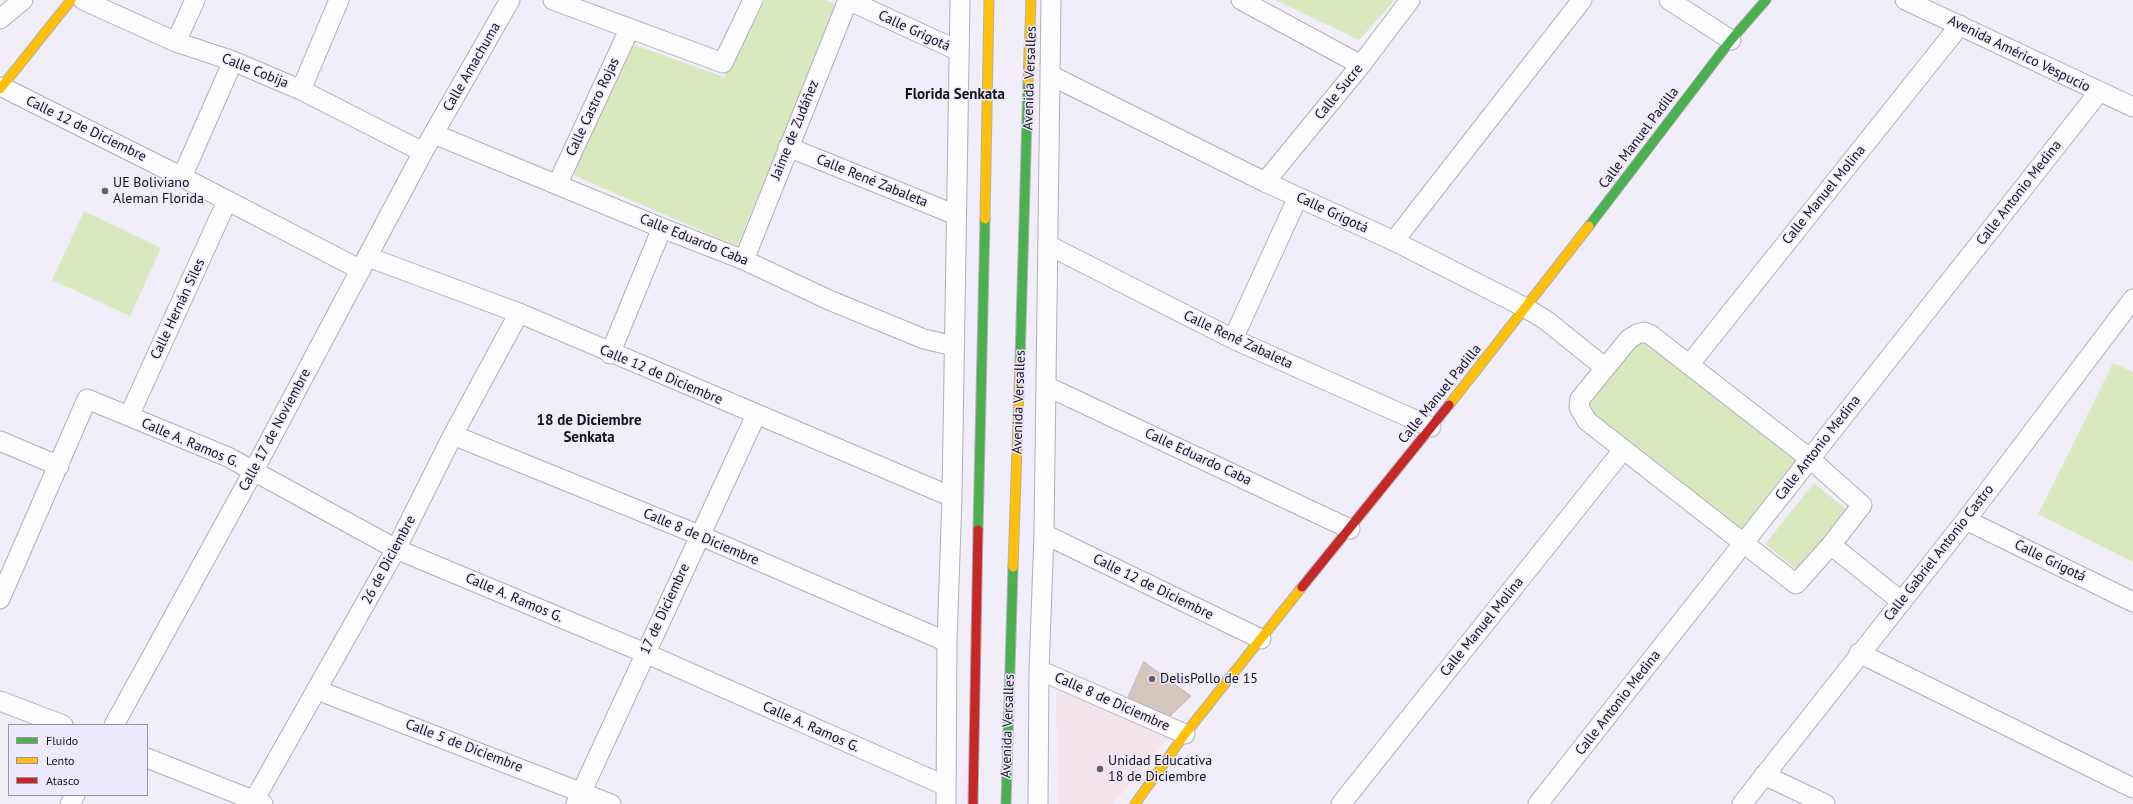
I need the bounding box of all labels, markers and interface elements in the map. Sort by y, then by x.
street label: Calle Grigotá [875,7,953,55]
street label: Avenida Américo Vespucio [1945,12,2093,96]
street label: Calle Amachuma [440,19,504,115]
street label: Avenida Versalles [1020,26,1040,130]
street label: Calle Cobija [219,50,291,92]
street label: Calle Castro Rojas [563,55,623,159]
street label: Calle Sucre [1311,61,1367,123]
street label: Jaime de Zudáñez [767,78,823,182]
street label: Calle Manuel Padilla [1595,84,1683,192]
district label: Florida Senkata [905,86,1005,104]
street label: Calle 12 de Diciembre [23,93,149,165]
street label: Calle Antonio Medina [1973,137,2065,249]
street label: Calle Manuel Molina [1779,142,1869,248]
street label: Calle René Zabaleta [814,151,930,211]
place label: UE Boliviano Aleman Florida [113,175,204,208]
marker: UE Boliviano Aleman Florida [100,186,110,196]
street label: Calle Grigotá [1293,189,1371,237]
street label: Calle Eduardo Caba [637,210,751,270]
street label: Calle Hernán Siles [147,256,209,362]
street label: Calle René Zabaleta [1181,307,1295,373]
street label: Calle 12 de Diciembre [597,341,725,409]
street label: Calle Manuel Padilla [1395,341,1485,447]
street label: Avenida Versalles [1009,350,1029,454]
street label: Calle 17 de Noviembre [236,366,314,494]
street label: Calle Antonio Medina [1772,392,1864,504]
district label: 18 de Diciembre Senkata [536,412,642,447]
street label: Calle A. Ramos G. [139,415,241,471]
street label: Calle Eduardo Caba [1142,425,1254,489]
street label: Calle Gabriel Antonio Castro [1881,481,1997,625]
street label: Calle 8 de Diciembre [640,505,762,569]
street label: 26 de Diciembre [359,513,419,607]
street label: Calle Grigotá [2011,536,2089,586]
street label: Calle 12 de Diciembre [1090,551,1216,623]
street label: 17 de Diciembre [637,561,693,657]
street label: Calle A. Ramos G. [463,570,565,626]
street label: Calle Manuel Molina [1437,574,1527,680]
street label: Calle Antonio Medina [1572,647,1664,759]
street label: Calle 8 de Diciembre [1052,669,1172,735]
place label: DelisPollo de 15 [1160,671,1258,687]
street label: Avenida Versalles [998,674,1018,778]
marker: DelisPollo de 15 [1147,674,1157,684]
street label: Calle A. Ramos G. [760,698,862,756]
street label: Calle 5 de Diciembre [403,716,525,776]
legend [8,724,148,796]
text: Fluido [46,733,78,748]
text: Lento [46,753,75,768]
place label: Unidad Educativa 18 de Diciembre [1108,753,1212,786]
marker: Unidad Educativa 18 de Diciembre [1095,764,1105,774]
text: Atasco [46,773,79,788]

